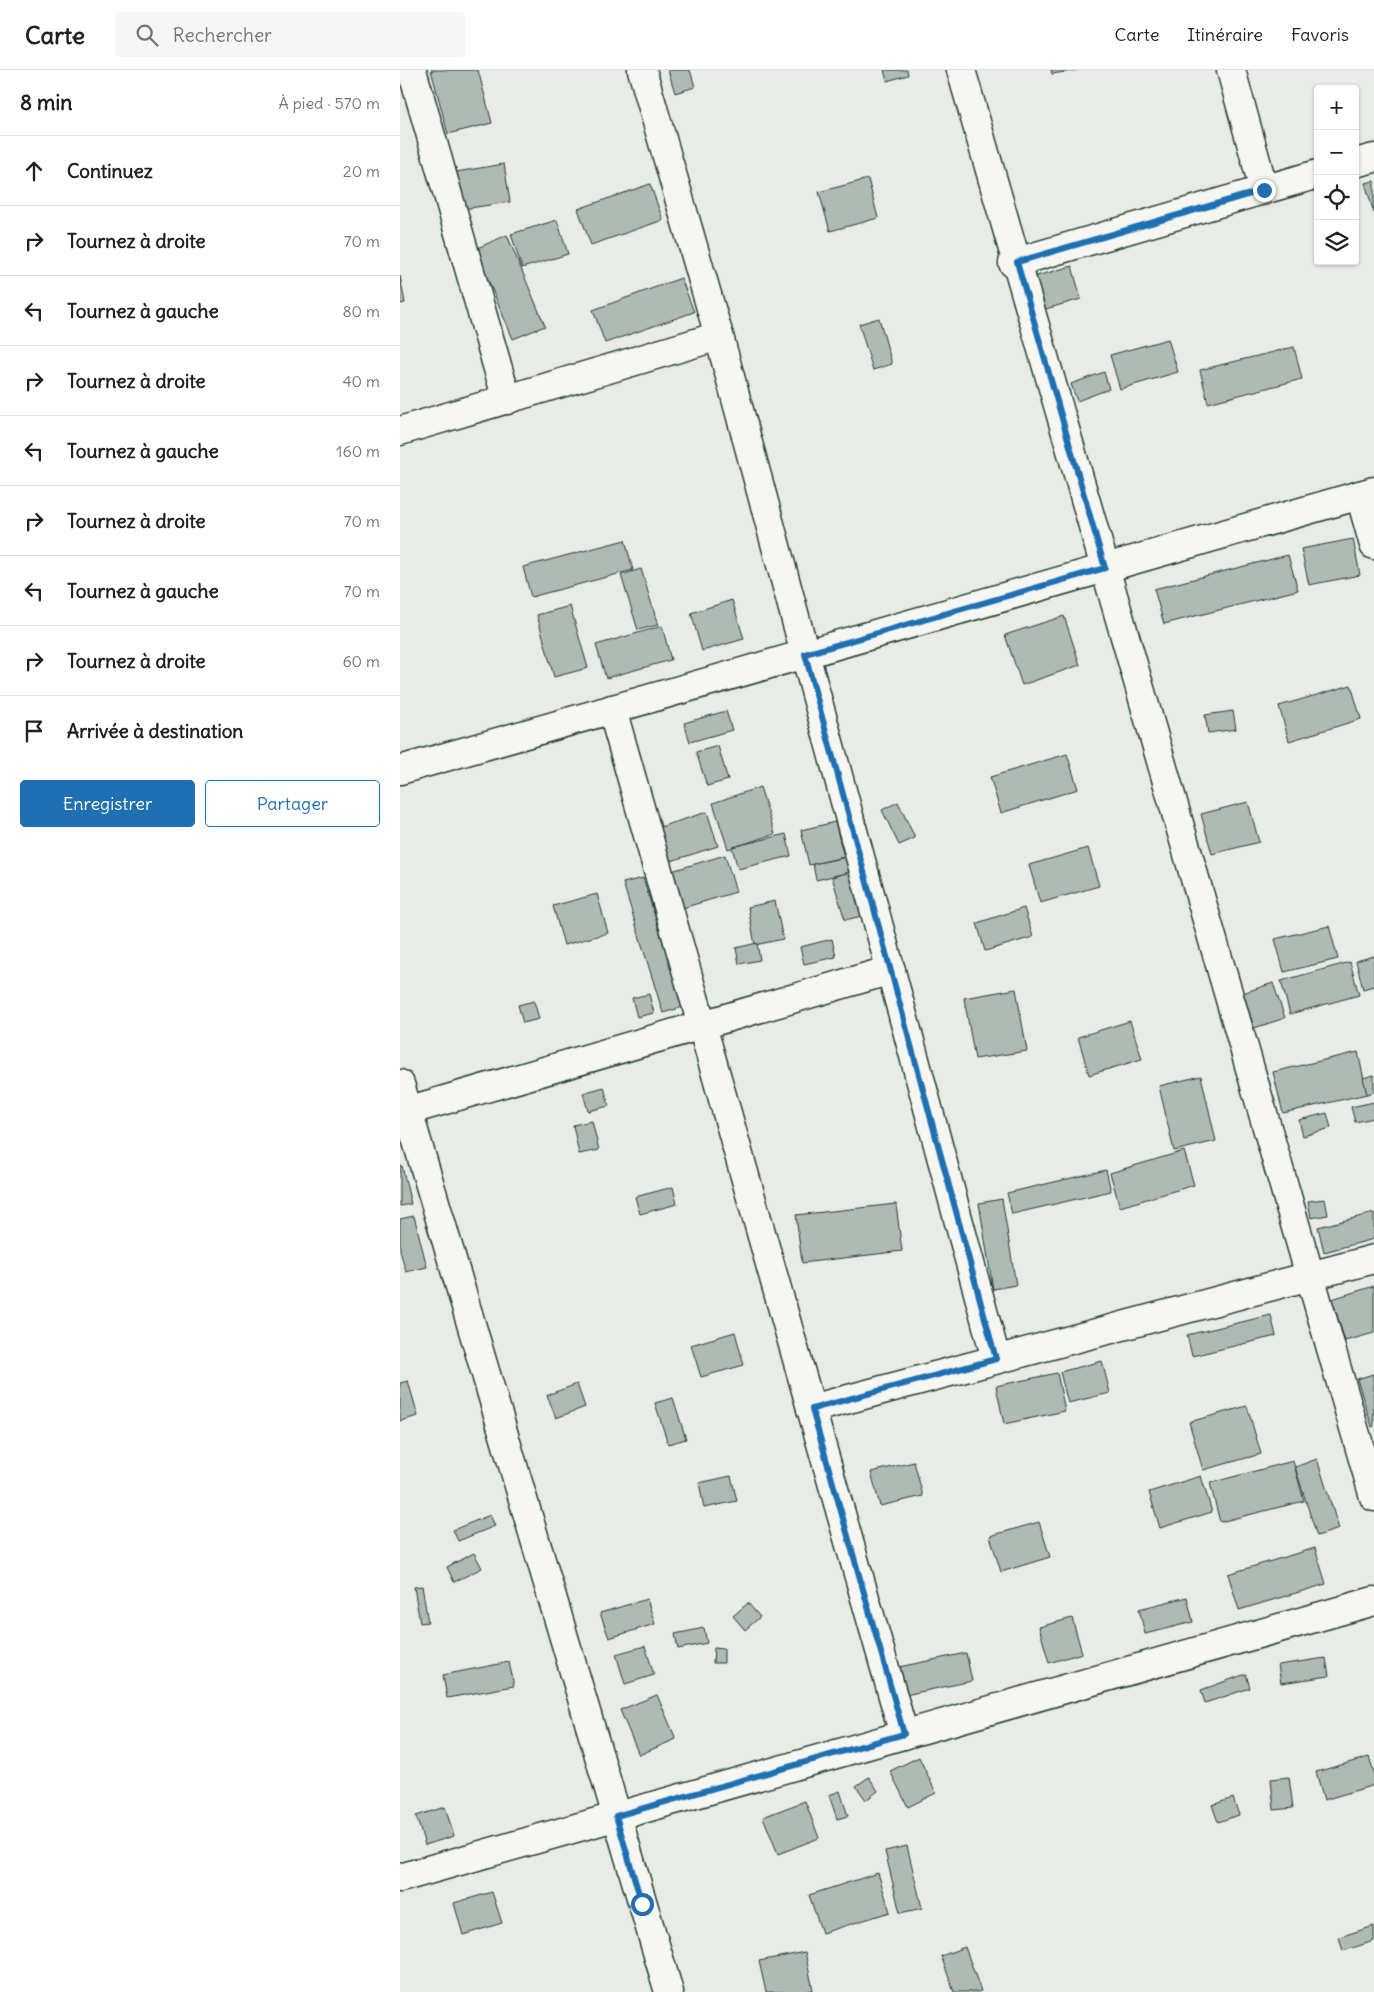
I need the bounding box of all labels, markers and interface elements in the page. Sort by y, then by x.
search box [115,12,465,57]
text: Carte [25,20,85,50]
icon: search [133,21,161,49]
text: Rechercher [173,23,272,47]
text: Carte [1114,23,1159,46]
text: Itinéraire [1187,23,1263,46]
text: Favoris [1291,23,1349,46]
map controls [1314,85,1359,265]
button: + [1314,85,1359,130]
text: 8 min [20,89,72,116]
text: À pied · 570 m [279,93,380,113]
button: − [1314,130,1359,175]
icon: ahead [20,157,48,185]
text: Continuez [67,159,153,183]
text: 20 m [343,161,380,181]
button: locate [1314,175,1359,220]
route end [1253,179,1276,202]
button: layers [1314,220,1359,265]
icon: right [20,227,48,255]
text: Tournez à droite [67,229,206,253]
text: 70 m [344,231,380,251]
icon: left [20,297,48,325]
text: Tournez à gauche [67,299,219,323]
text: 80 m [342,301,380,321]
icon: right [20,367,48,395]
text: Tournez à droite [67,369,206,393]
text: 40 m [342,371,380,391]
icon: left [20,437,48,465]
text: Tournez à gauche [67,439,219,463]
text: 160 m [336,441,380,461]
icon: right [20,507,48,535]
text: Tournez à droite [67,509,206,533]
text: 70 m [344,511,380,531]
icon: left [20,577,48,605]
text: Tournez à gauche [67,579,219,603]
text: 70 m [344,581,380,601]
icon: right [20,647,48,675]
text: Tournez à droite [67,649,206,673]
text: 60 m [342,651,380,671]
icon: arrive [20,717,48,745]
text: Arrivée à destination [67,719,243,743]
button: Enregistrer [20,780,195,827]
button: Partager [205,780,380,827]
route start [631,1893,654,1916]

